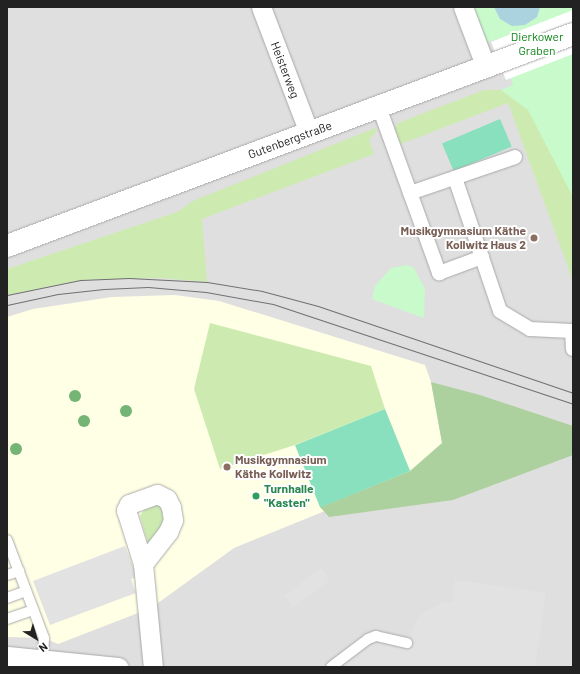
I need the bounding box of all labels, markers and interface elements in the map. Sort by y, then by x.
park label: Dierkower Graben [511,30,563,58]
street label: Heisterweg [268,40,302,100]
street label: Gutenbergstraße [246,118,334,162]
place label: Musikgymnasium Käthe Kollwitz Haus 2 [401,224,526,252]
marker: Musikgymnasium Käthe Kollwitz Haus 2 [529,233,539,243]
place label: Musikgymnasium Käthe Kollwitz [235,453,326,481]
marker: Musikgymnasium Käthe Kollwitz [222,462,232,472]
place label: Turnhalle "Kasten" [264,482,313,510]
marker: Turnhalle "Kasten" [251,491,261,501]
north arrow [16,618,56,658]
text: N [37,640,51,655]

